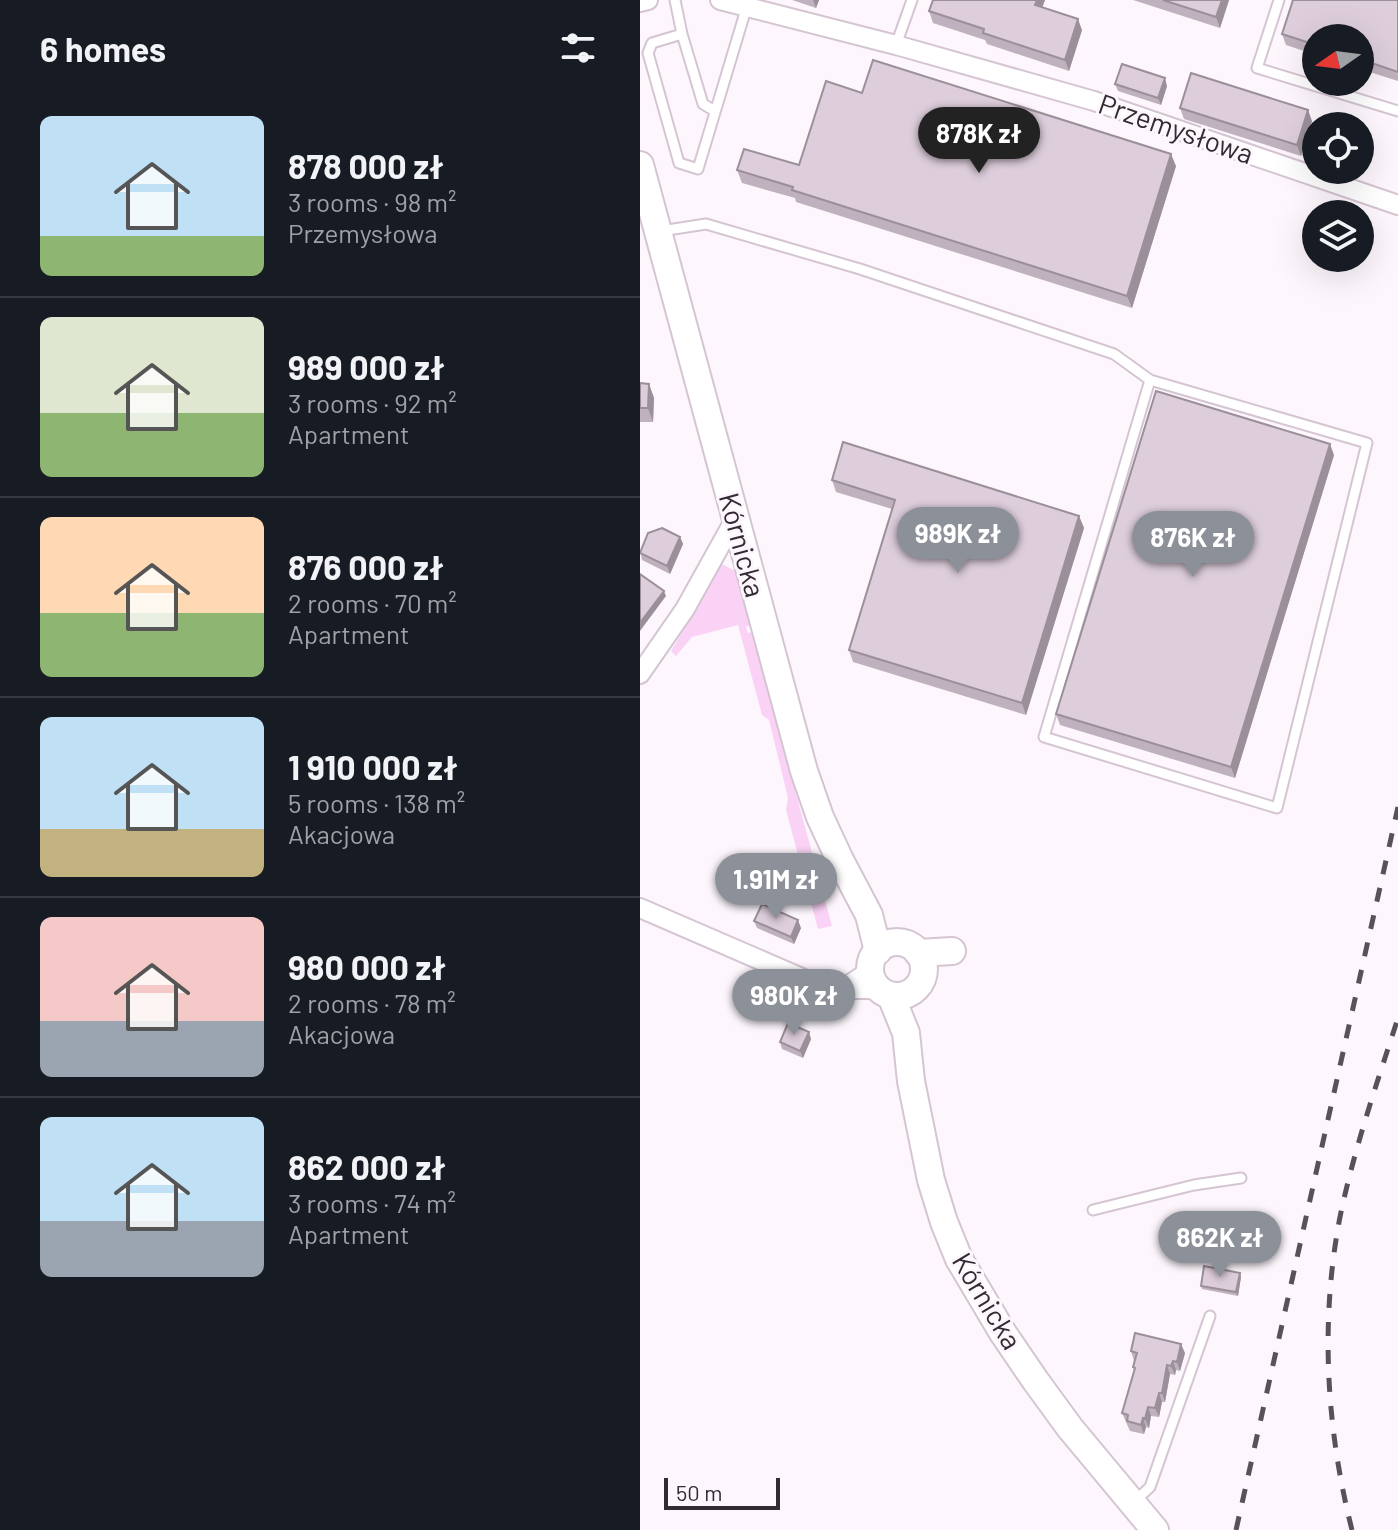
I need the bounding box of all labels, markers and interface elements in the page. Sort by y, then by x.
north arrow [1302,24,1374,96]
map controls [1302,24,1374,272]
icon: filters [556,26,600,70]
text: 6 homes [40,28,166,69]
street label: Przemysłowa [1095,86,1258,170]
pin: 878K zł [905,107,1053,175]
button: locate [1302,112,1374,184]
text: 878K zł [936,117,1022,148]
text: 878 000 zł [288,145,444,186]
icon: home [104,148,200,244]
text: 3 rooms · 98 m² [288,186,456,217]
button: layers [1302,200,1374,272]
text: Przemysłowa [288,217,438,248]
text: 989 000 zł [288,346,445,387]
icon: home [104,349,200,445]
text: 3 rooms · 92 m² [288,387,457,418]
text: Apartment [288,418,409,449]
street label: Kórnicka [713,489,773,601]
pin: 989K zł [884,507,1032,575]
pin: 876K zł [1119,511,1267,579]
text: 989K zł [915,517,1001,548]
text: 876K zł [1150,521,1236,552]
text: 876 000 zł [288,546,444,587]
icon: home [104,549,200,645]
text: 2 rooms · 70 m² [288,587,457,618]
text: Apartment [288,618,409,649]
text: 1 910 000 zł [288,746,458,787]
icon: home [104,749,200,845]
text: 5 rooms · 138 m² [288,787,465,818]
text: Akacjowa [288,818,395,849]
pin: 1.91M zł [693,853,859,921]
text: 1.91M zł [733,863,819,894]
text: 980 000 zł [288,946,446,987]
icon: home [104,949,200,1045]
pin: 980K zł [720,969,868,1037]
text: 980K zł [750,979,838,1010]
text: 2 rooms · 78 m² [288,987,456,1018]
text: Akacjowa [288,1018,395,1049]
text: 862 000 zł [288,1146,446,1187]
icon: home [104,1149,200,1245]
text: 3 rooms · 74 m² [288,1187,456,1218]
pin: 862K zł [1146,1211,1294,1279]
text: Apartment [288,1218,409,1249]
text: 862K zł [1176,1221,1264,1252]
street label: Kórnicka [946,1246,1030,1355]
scale bar [664,1474,780,1510]
text: 50 m [676,1479,722,1505]

